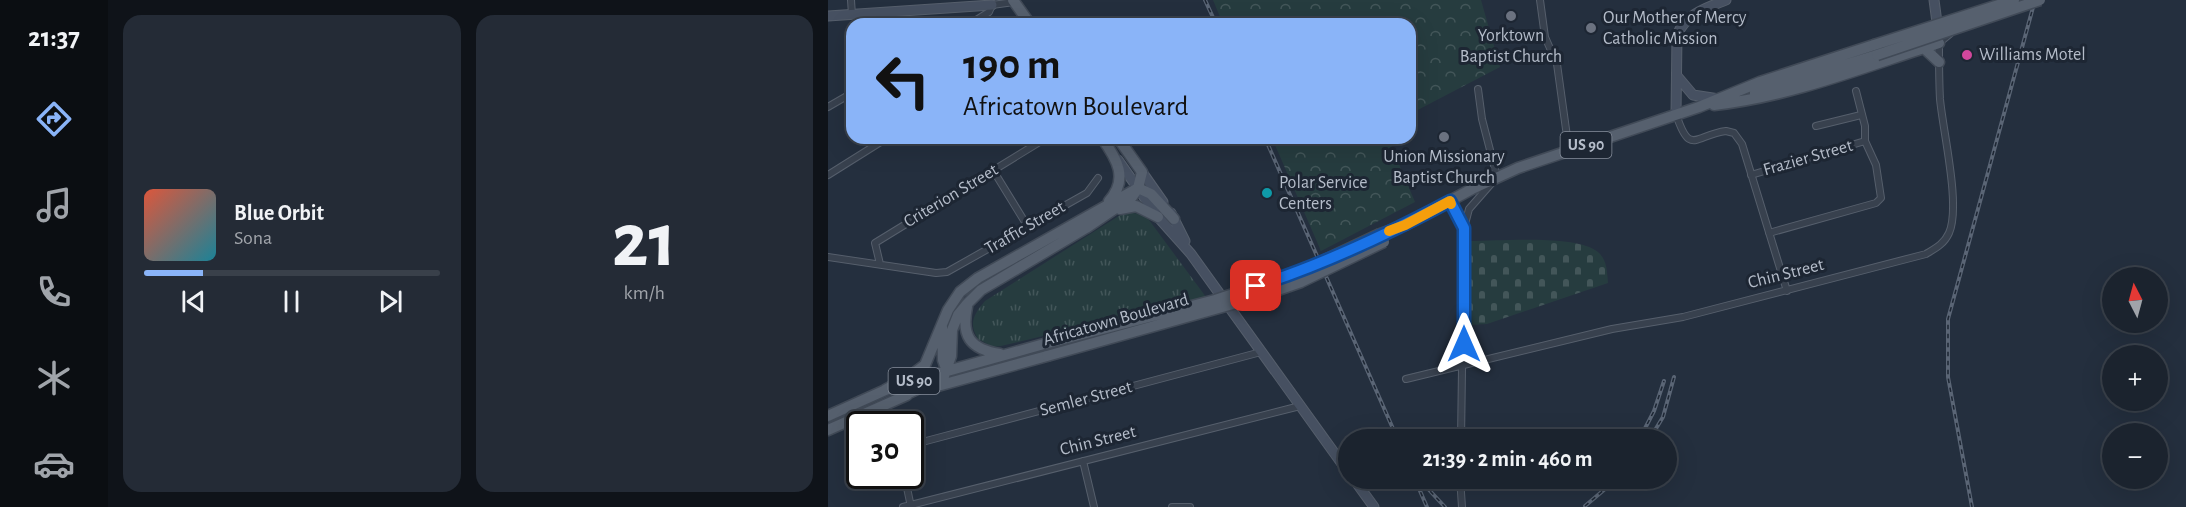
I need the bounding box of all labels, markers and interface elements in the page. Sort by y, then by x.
marker: Yorktown Baptist Church [1504,9,1518,23]
place label: Our Mother of Mercy Catholic Mission [1603,9,1747,48]
marker: Our Mother of Mercy Catholic Mission [1584,21,1598,35]
text: 21:37 [28,24,80,51]
place label: Yorktown Baptist Church [1460,27,1562,66]
icon: left [864,42,942,120]
text: 190 m [963,44,1061,86]
place label: Williams Motel [1979,46,2086,64]
marker: Williams Motel [1960,48,1974,62]
text: Africatown Boulevard [963,93,1189,120]
icon: directions [33,98,75,140]
marker: Union Missionary Baptist Church [1437,130,1451,144]
road number: US 90 [1560,132,1611,158]
street label: Frazier Street [1761,137,1855,179]
place label: Union Missionary Baptist Church [1383,148,1505,187]
street label: Criterion Street [901,161,1001,231]
place label: Polar Service Centers [1279,174,1367,213]
icon: music [33,184,75,226]
marker: Polar Service Centers [1260,186,1274,200]
street label: Traffic Street [982,198,1068,258]
text: Blue Orbit [234,202,324,224]
text: 21 [612,203,677,281]
text: Sona [234,228,272,248]
street label: Chin Street [1746,256,1826,292]
pin [1230,260,1281,311]
north arrow [2102,267,2168,333]
map controls [2102,267,2168,489]
icon: arrive [1239,269,1272,302]
icon: phone [33,271,75,313]
text: km/h [624,283,665,303]
icon: previous [177,285,210,318]
icon: pause [275,285,308,318]
icon: next [374,285,407,318]
street label: Africatown Boulevard [1041,291,1191,349]
position arrow [1432,312,1496,376]
button: + [2102,345,2168,411]
icon: climate [33,357,75,399]
road number: US 90 [888,368,940,394]
street label: Semler Street [1038,378,1134,420]
speed limit sign: 30 [846,411,924,489]
street label: Chin Street [1058,423,1138,459]
button: − [2102,423,2168,489]
icon: car [33,443,75,485]
text: 21:39 · 2 min · 460 m [1423,448,1592,470]

